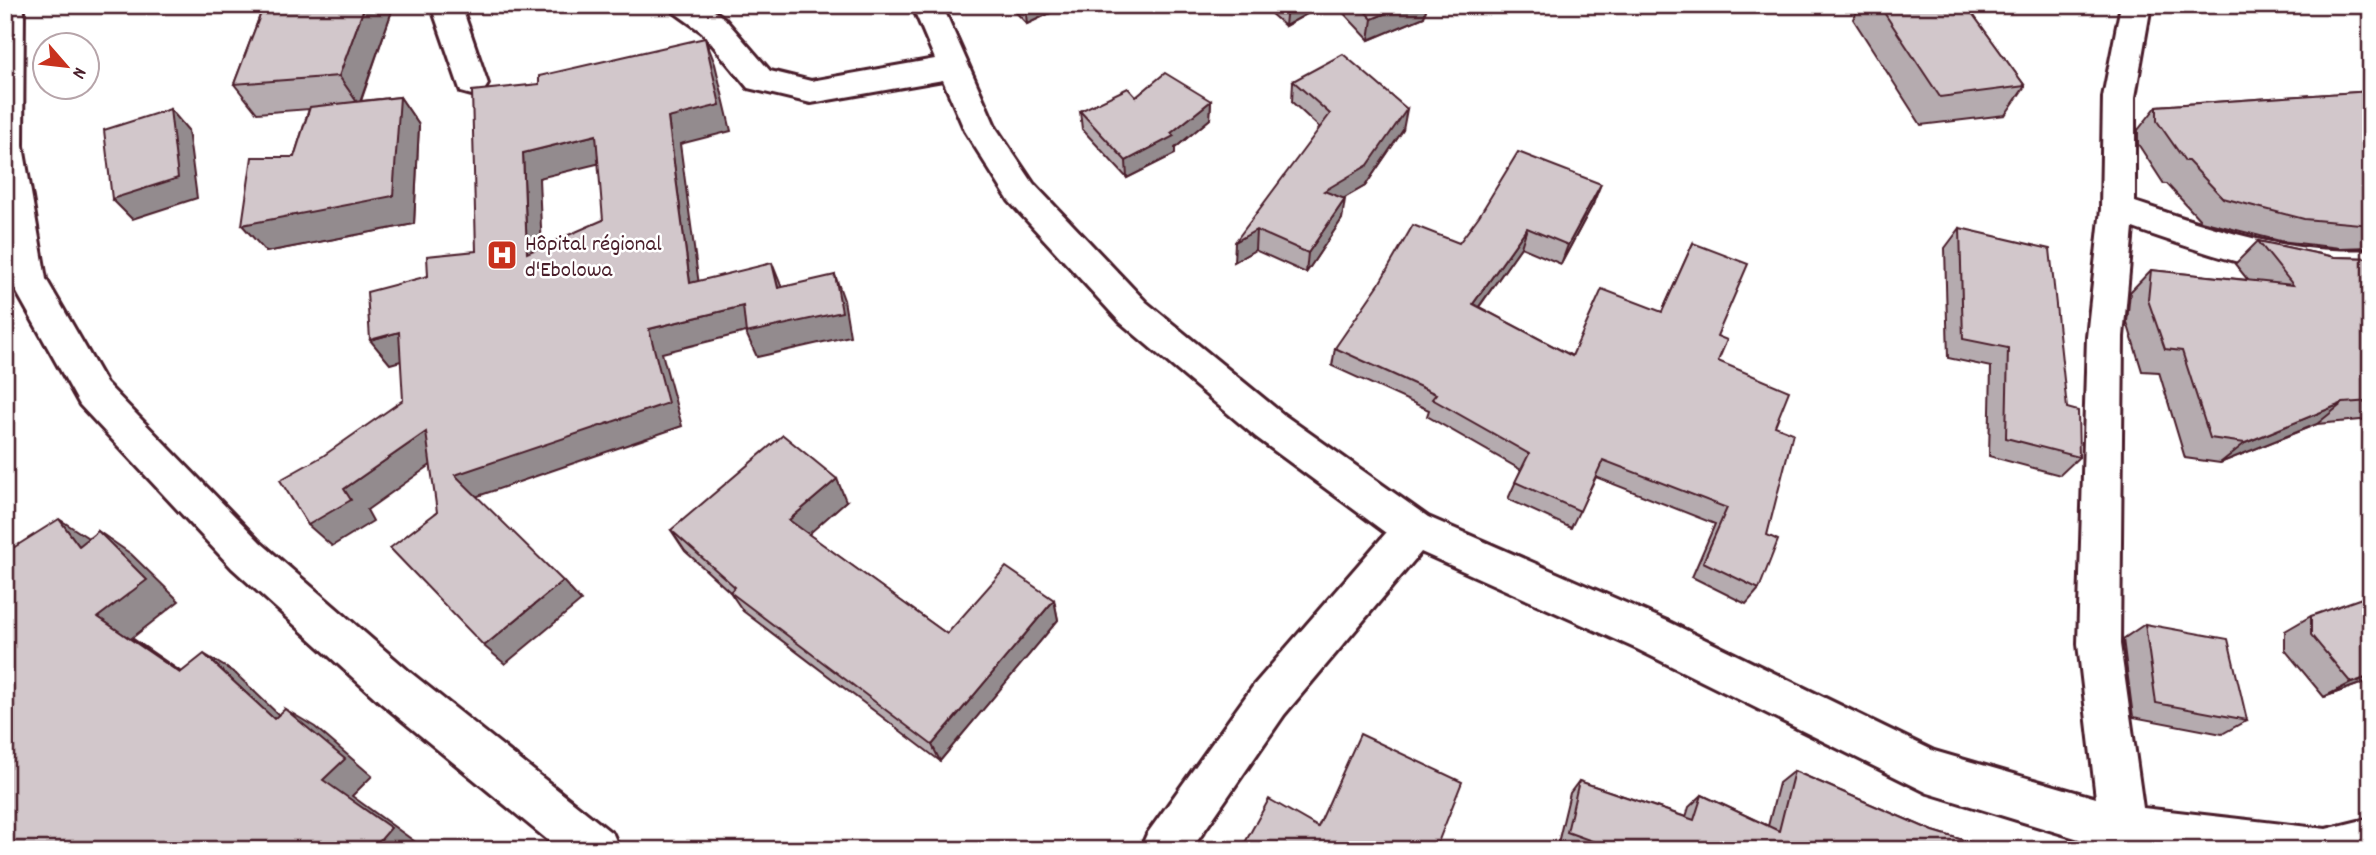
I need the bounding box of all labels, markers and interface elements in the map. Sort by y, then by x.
north arrow [32,32,102,102]
text: N [64,62,92,83]
place label: Hôpital régional d'Ebolowa [525,229,662,288]
hospital icon: Hôpital régional d'Ebolowa [485,238,519,272]

